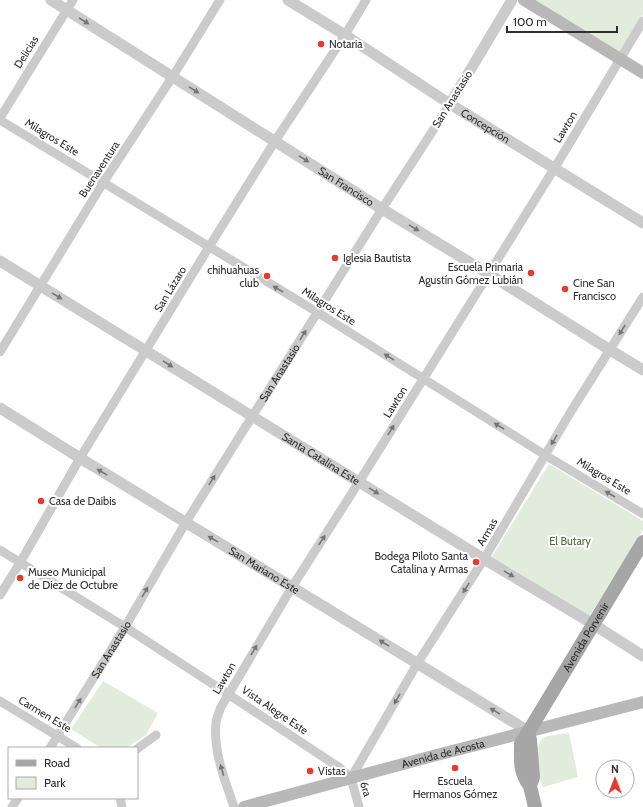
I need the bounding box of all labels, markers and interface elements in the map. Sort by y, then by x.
scale bar [507,8,617,34]
text: 100 m [513,14,547,29]
one-way arrow [78,17,90,24]
street label: Delicias [11,33,42,71]
place label: Notaria [329,37,363,51]
marker: Notaria [316,39,326,49]
street label: San Anastasio [429,68,475,130]
one-way arrow [189,86,199,94]
street label: Concepción [458,105,512,146]
street label: Lawton [550,109,580,145]
street label: Milagros Este [22,115,82,159]
street label: Buenaventura [76,138,123,200]
one-way arrow [298,156,310,163]
street label: San Francisco [316,163,377,209]
one-way arrow [408,225,420,232]
place label: Iglesia Bautista [343,251,412,265]
marker: Iglesia Bautista [330,253,340,263]
place label: Escuela Primaria Agustín Gómez Lubián [418,260,524,287]
place label: chihuahuas club [207,263,259,290]
street label: San Lázaro [151,264,189,314]
marker: Escuela Primaria Agustín Gómez Lubián [526,268,536,278]
marker: chihuahuas club [262,271,272,281]
place label: Cine San Francisco [573,276,616,303]
street label: Milagros Este [300,284,359,328]
marker: Cine San Francisco [560,284,570,294]
one-way arrow [272,285,284,292]
one-way arrow [51,292,63,299]
one-way arrow [619,324,626,336]
one-way arrow [300,329,307,340]
street label: San Anastasio [256,341,303,404]
one-way arrow [383,354,394,361]
one-way arrow [163,360,173,368]
street label: Lawton [380,384,410,420]
one-way arrow [494,422,504,430]
one-way arrow [388,424,395,436]
street label: Santa Catalina Este [279,429,363,488]
one-way arrow [550,435,558,445]
street label: Milagros Este [574,454,634,498]
one-way arrow [96,468,108,475]
one-way arrow [208,475,216,485]
one-way arrow [368,488,380,495]
one-way arrow [605,490,615,498]
place label: Casa de Daibis [49,494,117,508]
marker: Casa de Daibis [36,496,46,506]
street label: Armas [474,515,501,548]
park label: El Butary [549,534,591,548]
one-way arrow [208,535,218,543]
one-way arrow [318,535,326,545]
street label: San Mariano Este [226,543,302,597]
place label: Bodega Piloto Santa Catalina y Armas [374,549,469,576]
marker: Bodega Piloto Santa Catalina y Armas [471,557,481,567]
place label: Museo Municipal de Diez de Octubre [28,565,118,592]
one-way arrow [503,570,515,577]
marker: Museo Municipal de Diez de Octubre [15,573,25,583]
one-way arrow [462,583,470,593]
one-way arrow [142,586,149,598]
street label: Avenida Porvenir [559,599,612,674]
street label: San Anastasio [88,618,134,681]
one-way arrow [378,640,390,647]
one-way arrow [251,645,258,656]
street label: Lawton [209,660,239,696]
street label: Vista Alegre Este [239,683,311,738]
street label: Carmen Este [16,693,74,735]
one-way arrow [394,693,401,705]
one-way arrow [74,698,82,708]
one-way arrow [490,707,500,715]
street label: Avenida de Acosta [400,736,487,771]
legend [8,747,138,799]
text: Road [44,755,70,770]
north arrow [595,759,635,799]
text: N [611,762,619,776]
marker: Escuela Hermanos Gómez [450,763,460,773]
one-way arrow [219,764,225,776]
place label: Vistas [318,764,346,778]
marker: Vistas [305,766,315,776]
place label: Escuela Hermanos Gómez [413,774,497,801]
text: Park [44,775,66,790]
street label: 6ra [357,780,375,799]

